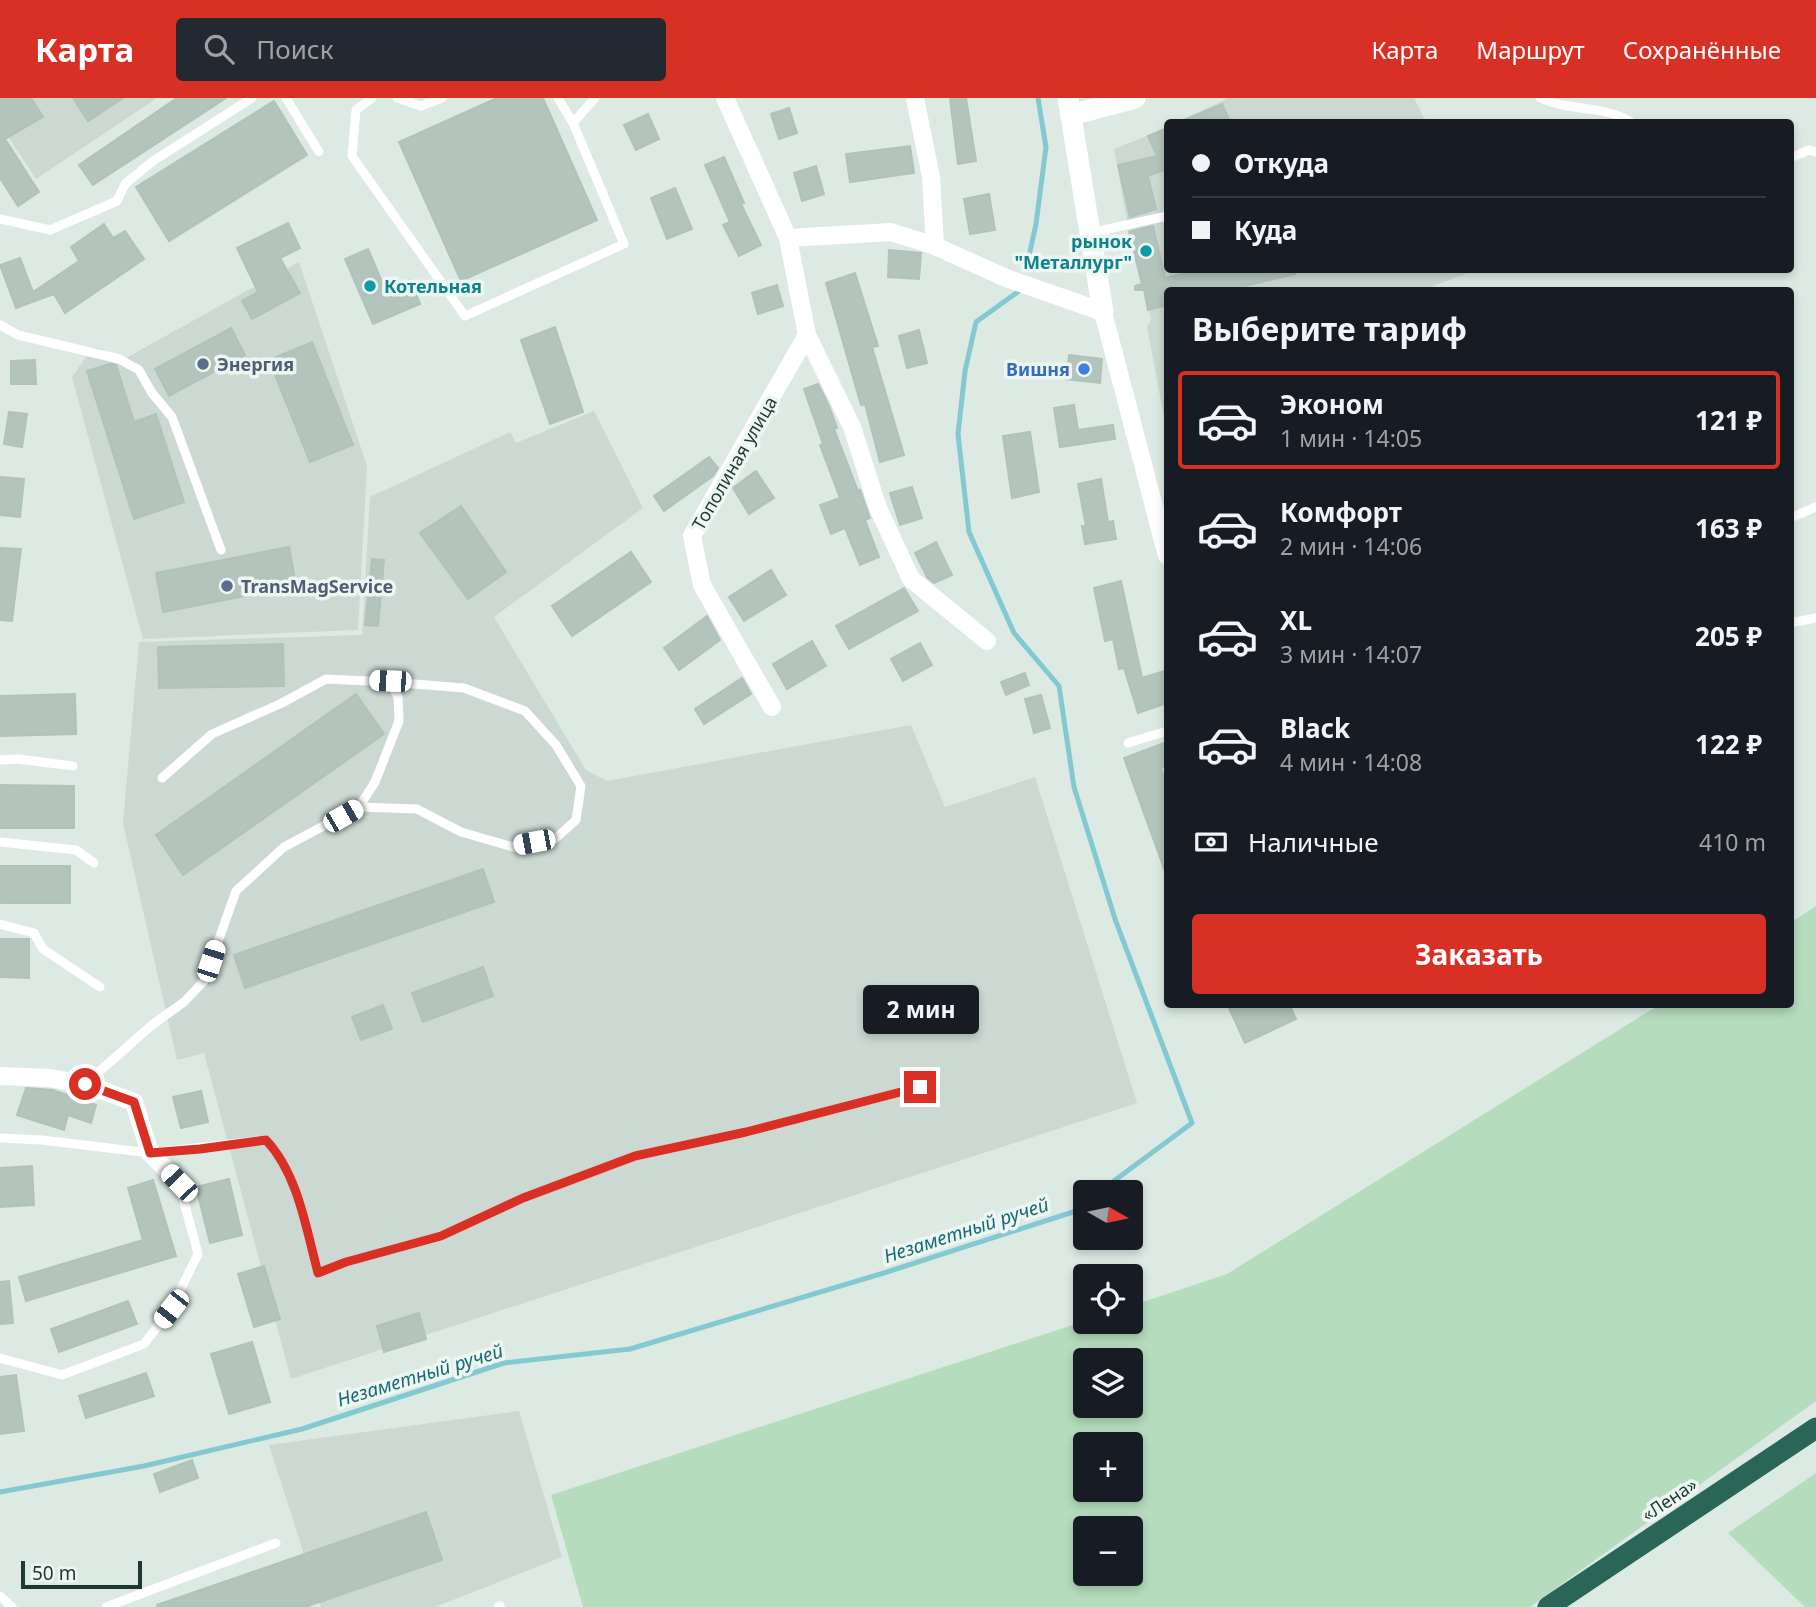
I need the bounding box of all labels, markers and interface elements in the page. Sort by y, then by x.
search box [176,18,666,81]
text: Карта [35,27,134,72]
icon: search [200,30,238,68]
text: Поиск [256,31,333,67]
text: Карта [1371,33,1438,66]
text: Маршрут [1476,33,1585,66]
text: Сохранённые [1623,33,1781,66]
text: Откуда [1234,145,1329,181]
text: Куда [1234,212,1297,248]
place label: рынок "Металлург" [1014,229,1132,274]
marker: рынок "Металлург" [1138,243,1154,259]
place label: Котельная [384,274,482,298]
marker: Котельная [362,278,378,294]
text: Выберите тариф [1192,307,1467,350]
place label: Энергия [217,352,294,376]
marker: Энергия [195,356,211,372]
place label: Вишня [1006,357,1070,381]
marker: Вишня [1076,361,1092,377]
text: Эконом [1280,386,1384,422]
icon: car [1196,389,1259,452]
street label: Тополиная улица [686,392,782,534]
text: 121 ₽ [1695,402,1762,438]
text: 1 мин · 14:05 [1280,422,1422,454]
text: Комфорт [1280,494,1402,530]
icon: car [1196,497,1259,560]
text: 163 ₽ [1695,510,1762,546]
text: 2 мин · 14:06 [1280,530,1422,562]
place label: TransMagService [241,574,393,598]
marker: TransMagService [219,578,235,594]
text: XL [1280,602,1312,638]
icon: car [1196,605,1259,668]
text: 205 ₽ [1695,618,1762,654]
text: 3 мин · 14:07 [1280,638,1422,670]
car [369,670,412,692]
text: Black [1280,710,1350,746]
icon: car [1196,713,1259,776]
text: 122 ₽ [1695,726,1762,762]
text: 4 мин · 14:08 [1280,746,1422,778]
car [320,796,367,836]
icon: cash [1192,823,1230,861]
text: Наличные [1248,824,1379,860]
text: 410 m [1699,826,1766,858]
car [512,828,557,856]
button: Заказать [1192,914,1766,994]
car [195,938,228,984]
callout: 2 мин [862,986,978,1034]
text: 2 мин [887,993,955,1025]
route start [69,1068,101,1100]
route end [904,1071,936,1103]
car [157,1161,202,1205]
north arrow [1073,1180,1143,1250]
map controls [1073,1180,1143,1586]
water label: Незаметный ручей [880,1191,1052,1269]
button: locate [1073,1264,1143,1334]
car [150,1286,193,1332]
water label: Незаметный ручей [334,1337,506,1413]
button: layers [1073,1348,1143,1418]
button: + [1073,1432,1143,1502]
street label: «Лена» [1637,1472,1701,1526]
button: − [1073,1516,1143,1586]
scale bar [21,1558,142,1590]
text: 50 m [32,1560,76,1586]

